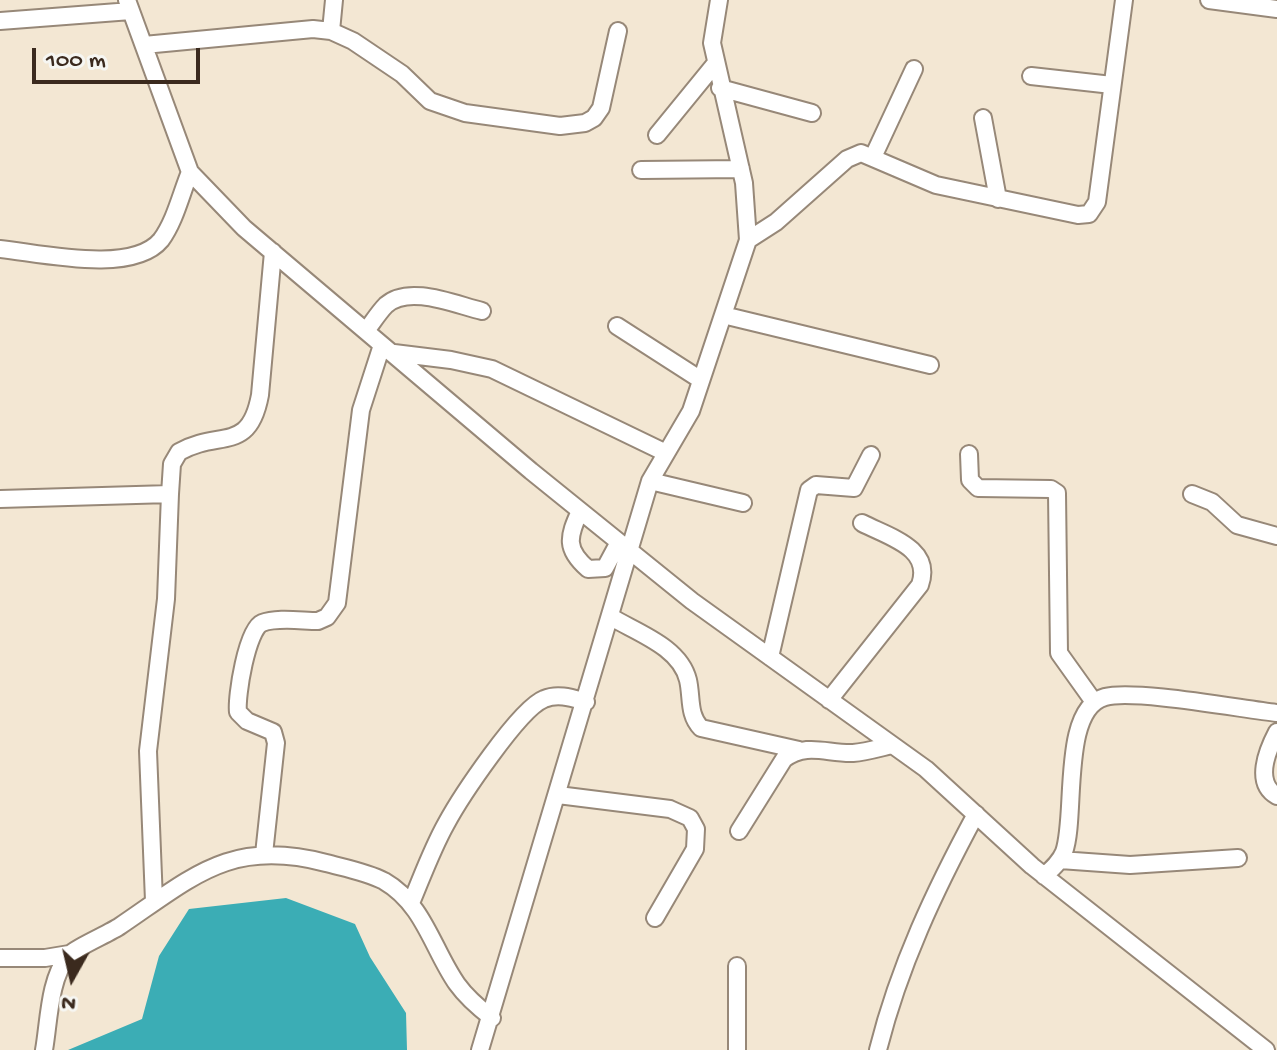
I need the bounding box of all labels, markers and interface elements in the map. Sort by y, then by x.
scale bar [36,32,204,82]
text: 100 m [46,47,106,76]
north arrow [32,938,112,1018]
text: N [60,988,78,1016]

